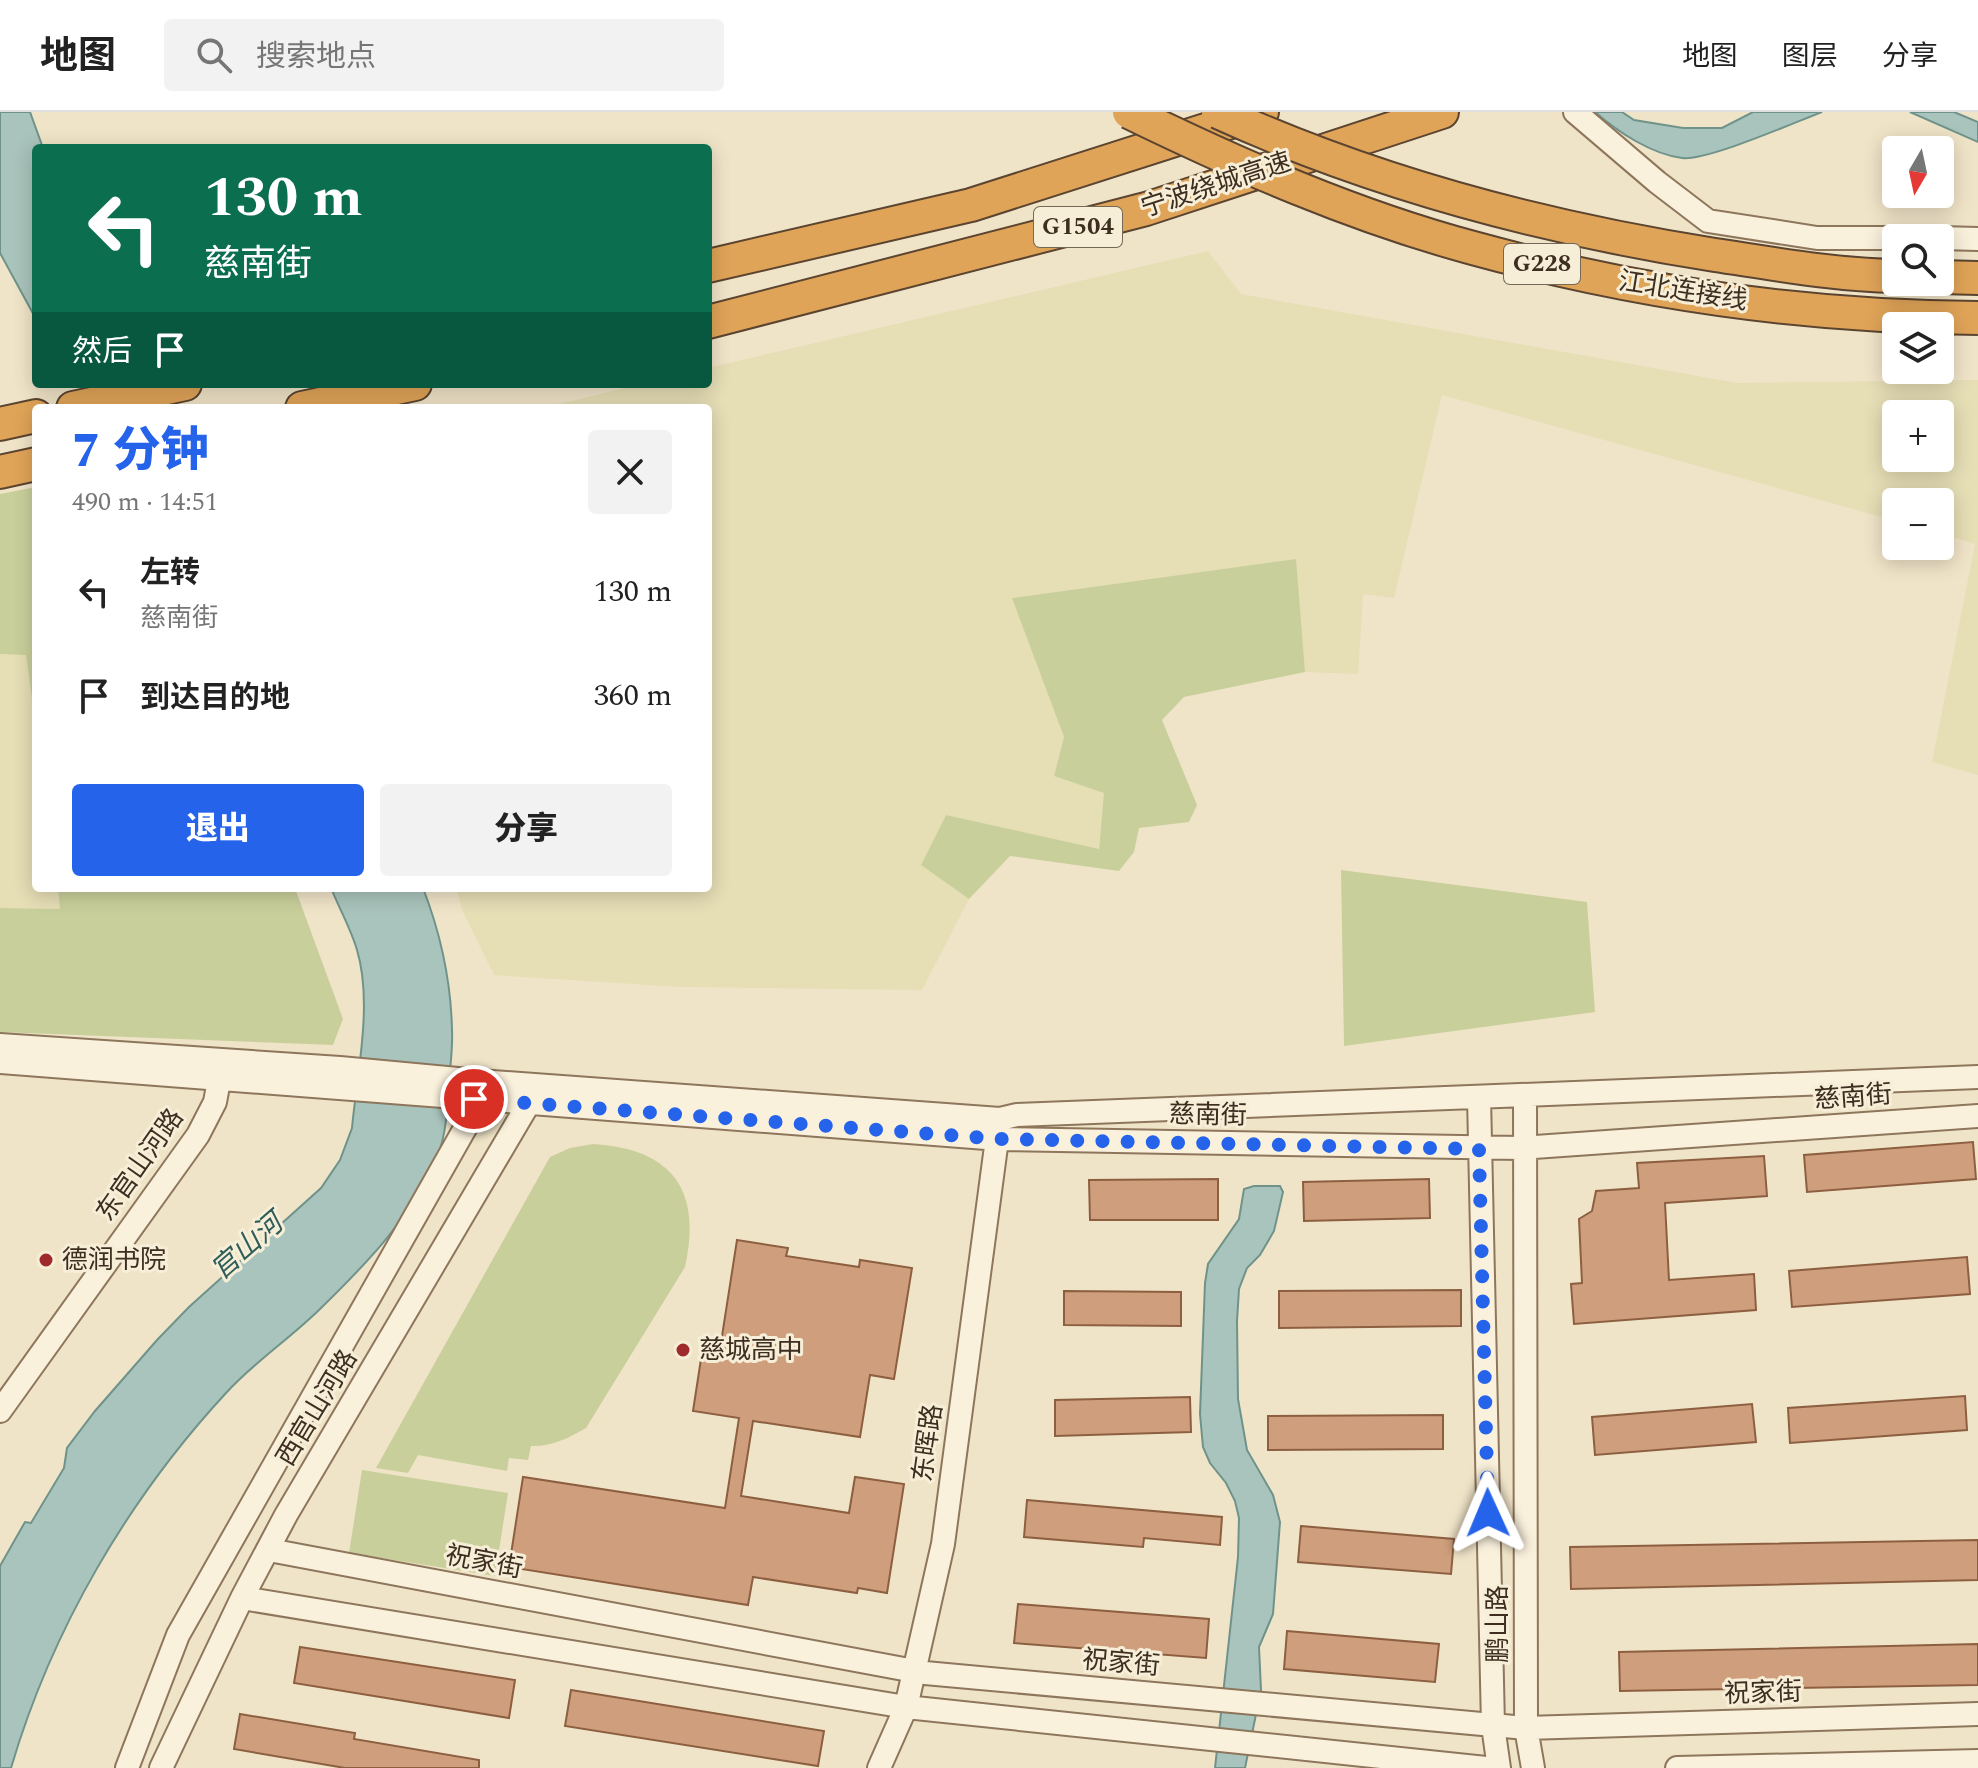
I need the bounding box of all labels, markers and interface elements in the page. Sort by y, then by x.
search box [164,19,724,91]
text: 地图 [40,28,116,86]
icon: search [192,33,236,77]
text: 搜索地点 [256,34,376,80]
text: 地图 [1682,35,1738,78]
text: 图层 [1782,35,1838,78]
text: 分享 [1882,35,1938,78]
north arrow [1882,136,1954,208]
map controls [1882,136,1954,560]
street label: 宁波绕城高速 [1136,142,1296,228]
text: 130 m [204,156,363,241]
icon: left [72,176,176,280]
road number: G1504 [1034,207,1122,247]
button: search [1882,224,1954,296]
text: 慈南街 [204,237,312,292]
road number: G228 [1504,244,1580,284]
street label: 江北连接线 [1616,261,1750,321]
button: layers [1882,312,1954,384]
icon: arrive [148,328,192,372]
text: 然后 [72,329,132,375]
button: + [1882,400,1954,472]
text: 7 分钟 [72,415,209,488]
button: close [588,430,672,514]
text: 490 m · 14:51 [72,482,218,522]
button: − [1882,488,1954,560]
text: 左转 [140,550,200,596]
text: 130 m [594,569,672,615]
icon: left [72,570,116,614]
text: 慈南街 [140,598,218,638]
text: 360 m [594,673,672,719]
icon: arrive [72,674,116,718]
text: 到达目的地 [140,675,290,721]
button: 退出 [72,784,364,876]
button: 分享 [380,784,672,876]
pin [440,1065,508,1133]
street label: 慈南街 [1813,1074,1893,1120]
icon: arrive [452,1077,496,1121]
street label: 慈南街 [1169,1094,1247,1136]
street label: 东官山河路 [86,1100,194,1230]
water label: 官山河 [201,1200,297,1291]
place label: 德润书院 [62,1240,166,1280]
marker: 德润书院 [37,1251,55,1269]
place label: 慈城高中 [699,1330,803,1370]
marker: 慈城高中 [674,1341,692,1359]
street label: 西官山河路 [266,1342,368,1474]
street label: 东晖路 [903,1402,953,1484]
position arrow [1446,1471,1530,1555]
street label: 祝家街 [442,1535,526,1589]
street label: 鹏山路 [1478,1585,1518,1663]
street label: 祝家街 [1080,1640,1162,1686]
street label: 祝家街 [1723,1672,1803,1714]

